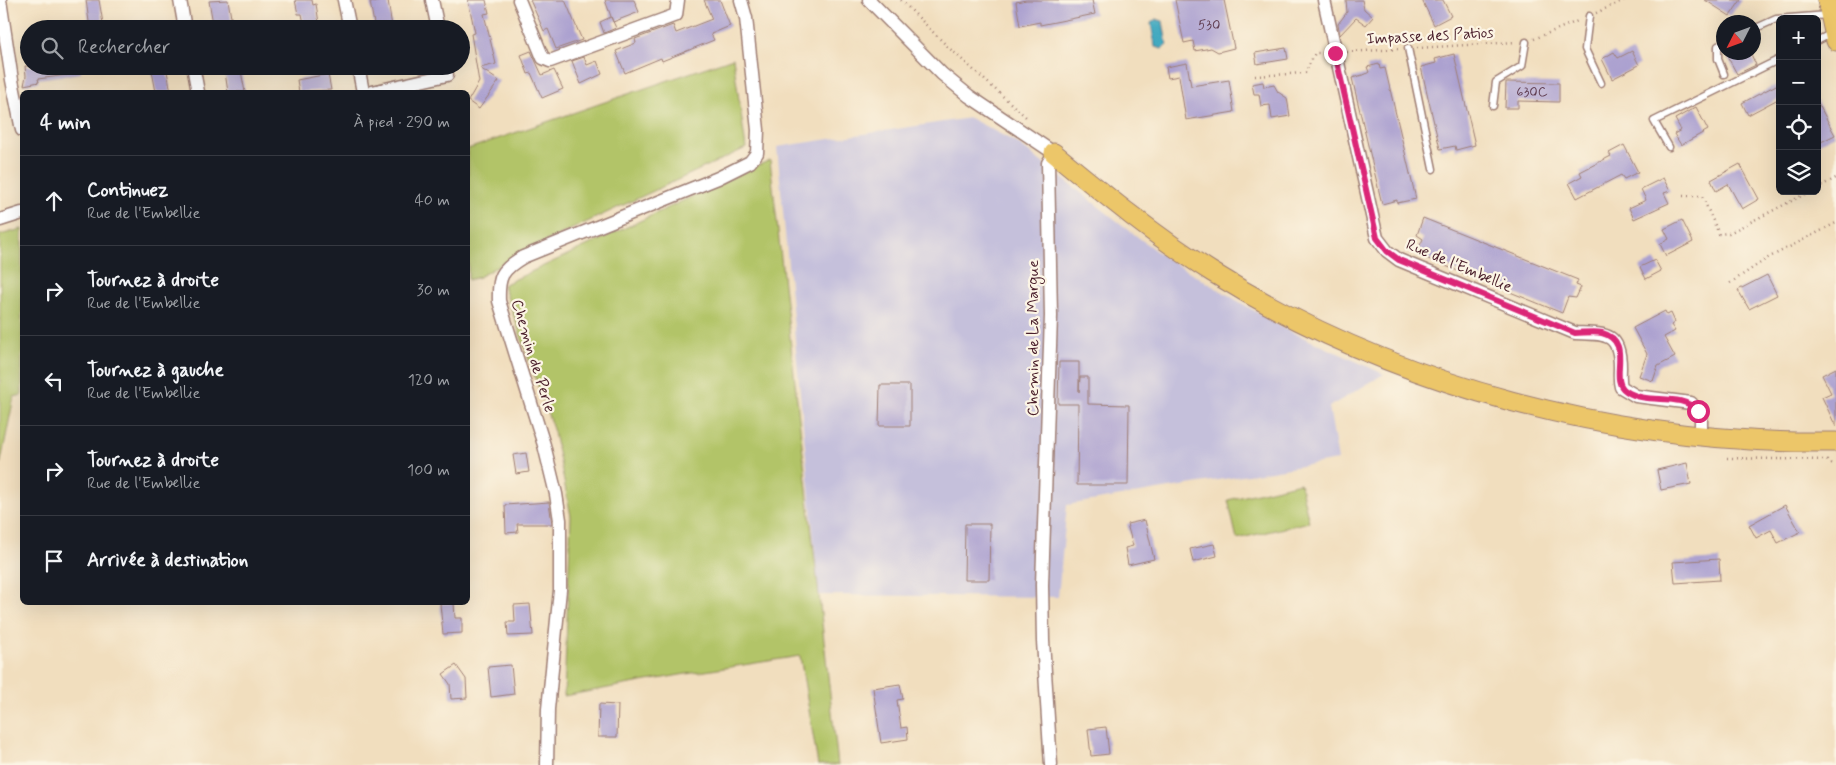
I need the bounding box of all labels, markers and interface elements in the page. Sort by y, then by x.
north arrow [1716,15,1761,60]
map controls [1776,15,1821,195]
button: + [1776,15,1821,60]
house number: 530 [1198,16,1220,34]
search box [20,20,470,75]
street label: Impasse des Patios [1366,22,1494,50]
icon: search [38,34,66,62]
text: Rechercher [78,35,170,60]
route end [1324,42,1347,65]
button: − [1776,60,1821,105]
house number: 630C [1516,83,1548,101]
button: locate [1776,105,1821,150]
text: 4 min [40,109,91,137]
text: À pied · 290 m [354,112,450,133]
button: layers [1776,150,1821,195]
text: Continuez [87,178,168,203]
icon: ahead [40,187,68,215]
text: 40 m [414,190,450,211]
text: Rue de l'Embellie [87,203,200,224]
street label: Rue de l'Embellie [1403,234,1515,298]
street label: Chemin de La Margue [1023,260,1045,416]
text: Tournez à droite [87,268,219,293]
icon: right [40,277,68,305]
text: 30 m [417,280,450,301]
text: Rue de l'Embellie [87,293,200,314]
street label: Chemin de Perle [506,297,560,415]
text: Tournez à gauche [87,358,224,383]
icon: left [40,367,68,395]
text: 120 m [408,370,450,391]
text: Rue de l'Embellie [87,383,200,404]
route start [1687,400,1710,423]
text: Tournez à droite [87,448,219,473]
icon: right [40,457,68,485]
text: 100 m [407,460,450,481]
text: Rue de l'Embellie [87,473,200,494]
icon: arrive [40,547,68,575]
text: Arrivée à destination [87,548,248,573]

